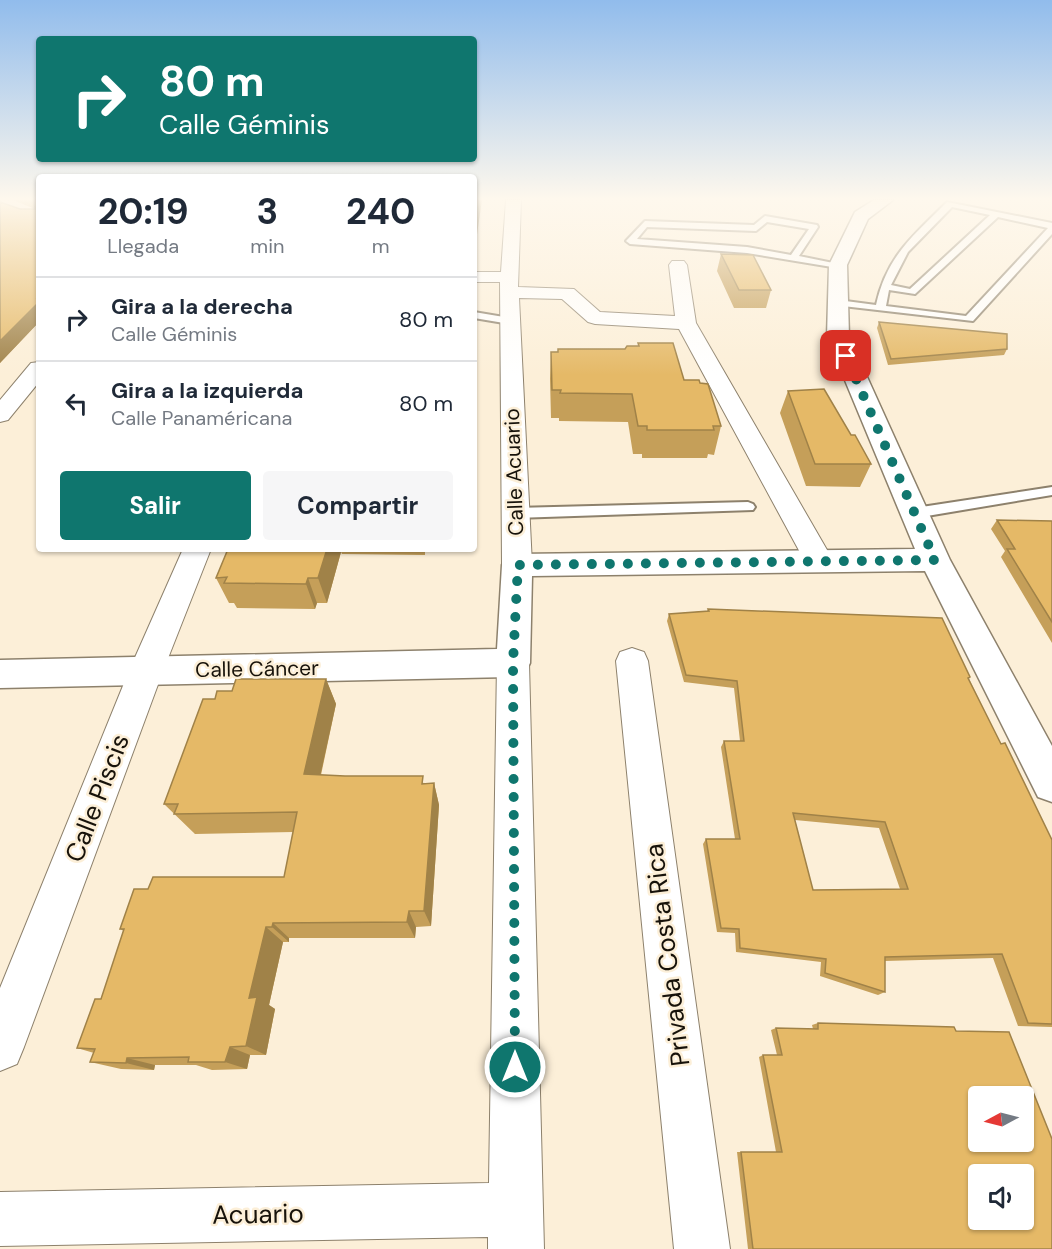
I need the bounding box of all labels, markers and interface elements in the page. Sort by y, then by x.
text: 80 m [159,54,265,109]
icon: right [60,60,138,138]
text: Calle Géminis [159,107,329,142]
text: 20:19 [98,188,189,235]
text: 3 [257,188,278,235]
text: 240 [346,188,415,235]
text: Llegada [107,233,179,259]
text: min [250,233,284,259]
text: m [372,233,390,259]
text: Gira a la derecha [111,292,293,321]
icon: right [60,303,93,336]
text: 80 m [399,305,453,334]
text: Calle Géminis [111,321,237,347]
pin [820,330,871,381]
icon: arrive [829,339,862,372]
text: Gira a la izquierda [111,376,303,405]
icon: left [60,387,93,420]
text: 80 m [399,389,453,418]
text: Calle Panaméricana [111,405,292,431]
street label: Calle Acuario [498,408,530,536]
button: Salir [60,471,251,540]
button: Compartir [263,471,453,540]
street label: Calle Cáncer [195,654,319,684]
street label: Calle Piscis [57,729,137,867]
street label: Privada Costa Rica [636,842,698,1068]
position arrow [483,1035,547,1099]
north arrow [968,1086,1034,1152]
map controls [968,1086,1034,1230]
button: sound [968,1164,1034,1230]
street label: Acuario [212,1196,304,1232]

